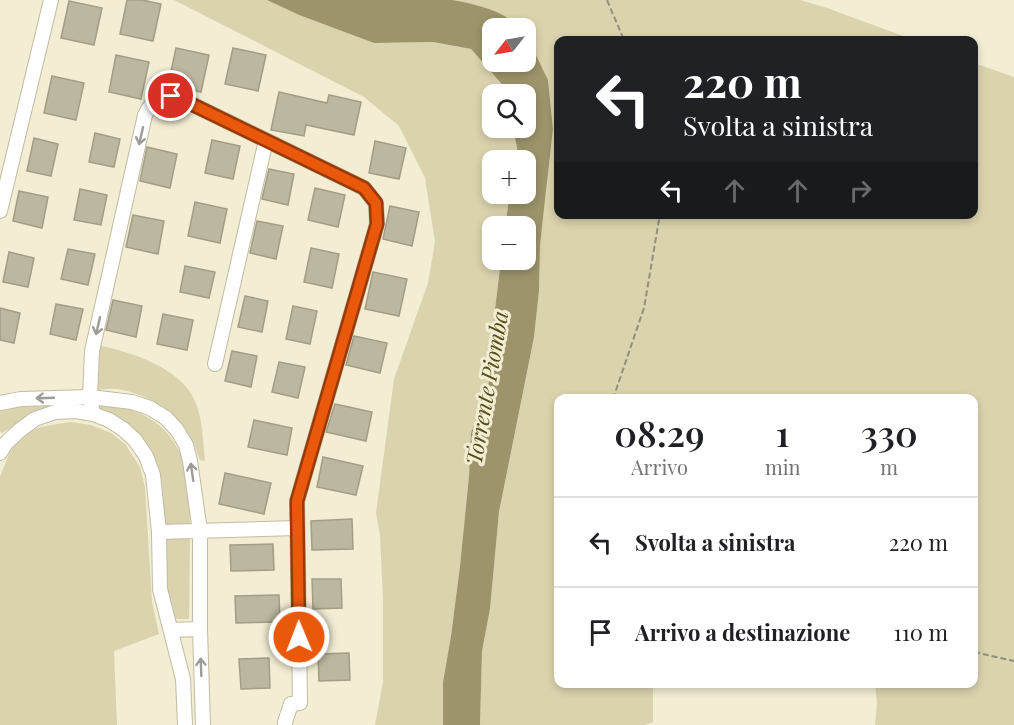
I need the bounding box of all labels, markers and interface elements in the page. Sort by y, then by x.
north arrow [482,18,536,72]
map controls [482,18,536,270]
text: 220 m [683,53,802,109]
icon: left [584,60,662,138]
pin [145,70,196,121]
icon: arrive [154,79,187,112]
button: search [482,84,536,138]
text: Svolta a sinistra [683,107,873,143]
one-way arrow [134,126,146,145]
button: + [482,150,536,204]
icon: left [655,174,688,207]
icon: ahead [718,174,751,207]
icon: ahead [781,174,814,207]
icon: right [844,174,877,207]
button: − [482,216,536,270]
water label: Torrente Piomba [458,308,514,467]
one-way arrow [92,316,103,335]
one-way arrow [35,393,55,404]
text: 08:29 [614,408,705,456]
text: 1 [776,408,789,456]
text: 330 [861,408,918,456]
text: Arrivo [631,453,688,480]
text: min [765,453,800,480]
text: m [880,453,898,480]
one-way arrow [186,463,197,482]
icon: left [584,526,617,559]
text: Svolta a sinistra [635,527,795,557]
text: 220 m [889,527,948,557]
position arrow [267,605,331,669]
icon: arrive [584,616,617,649]
text: Arrivo a destinazione [635,617,850,647]
text: 110 m [894,617,948,647]
one-way arrow [195,657,207,677]

